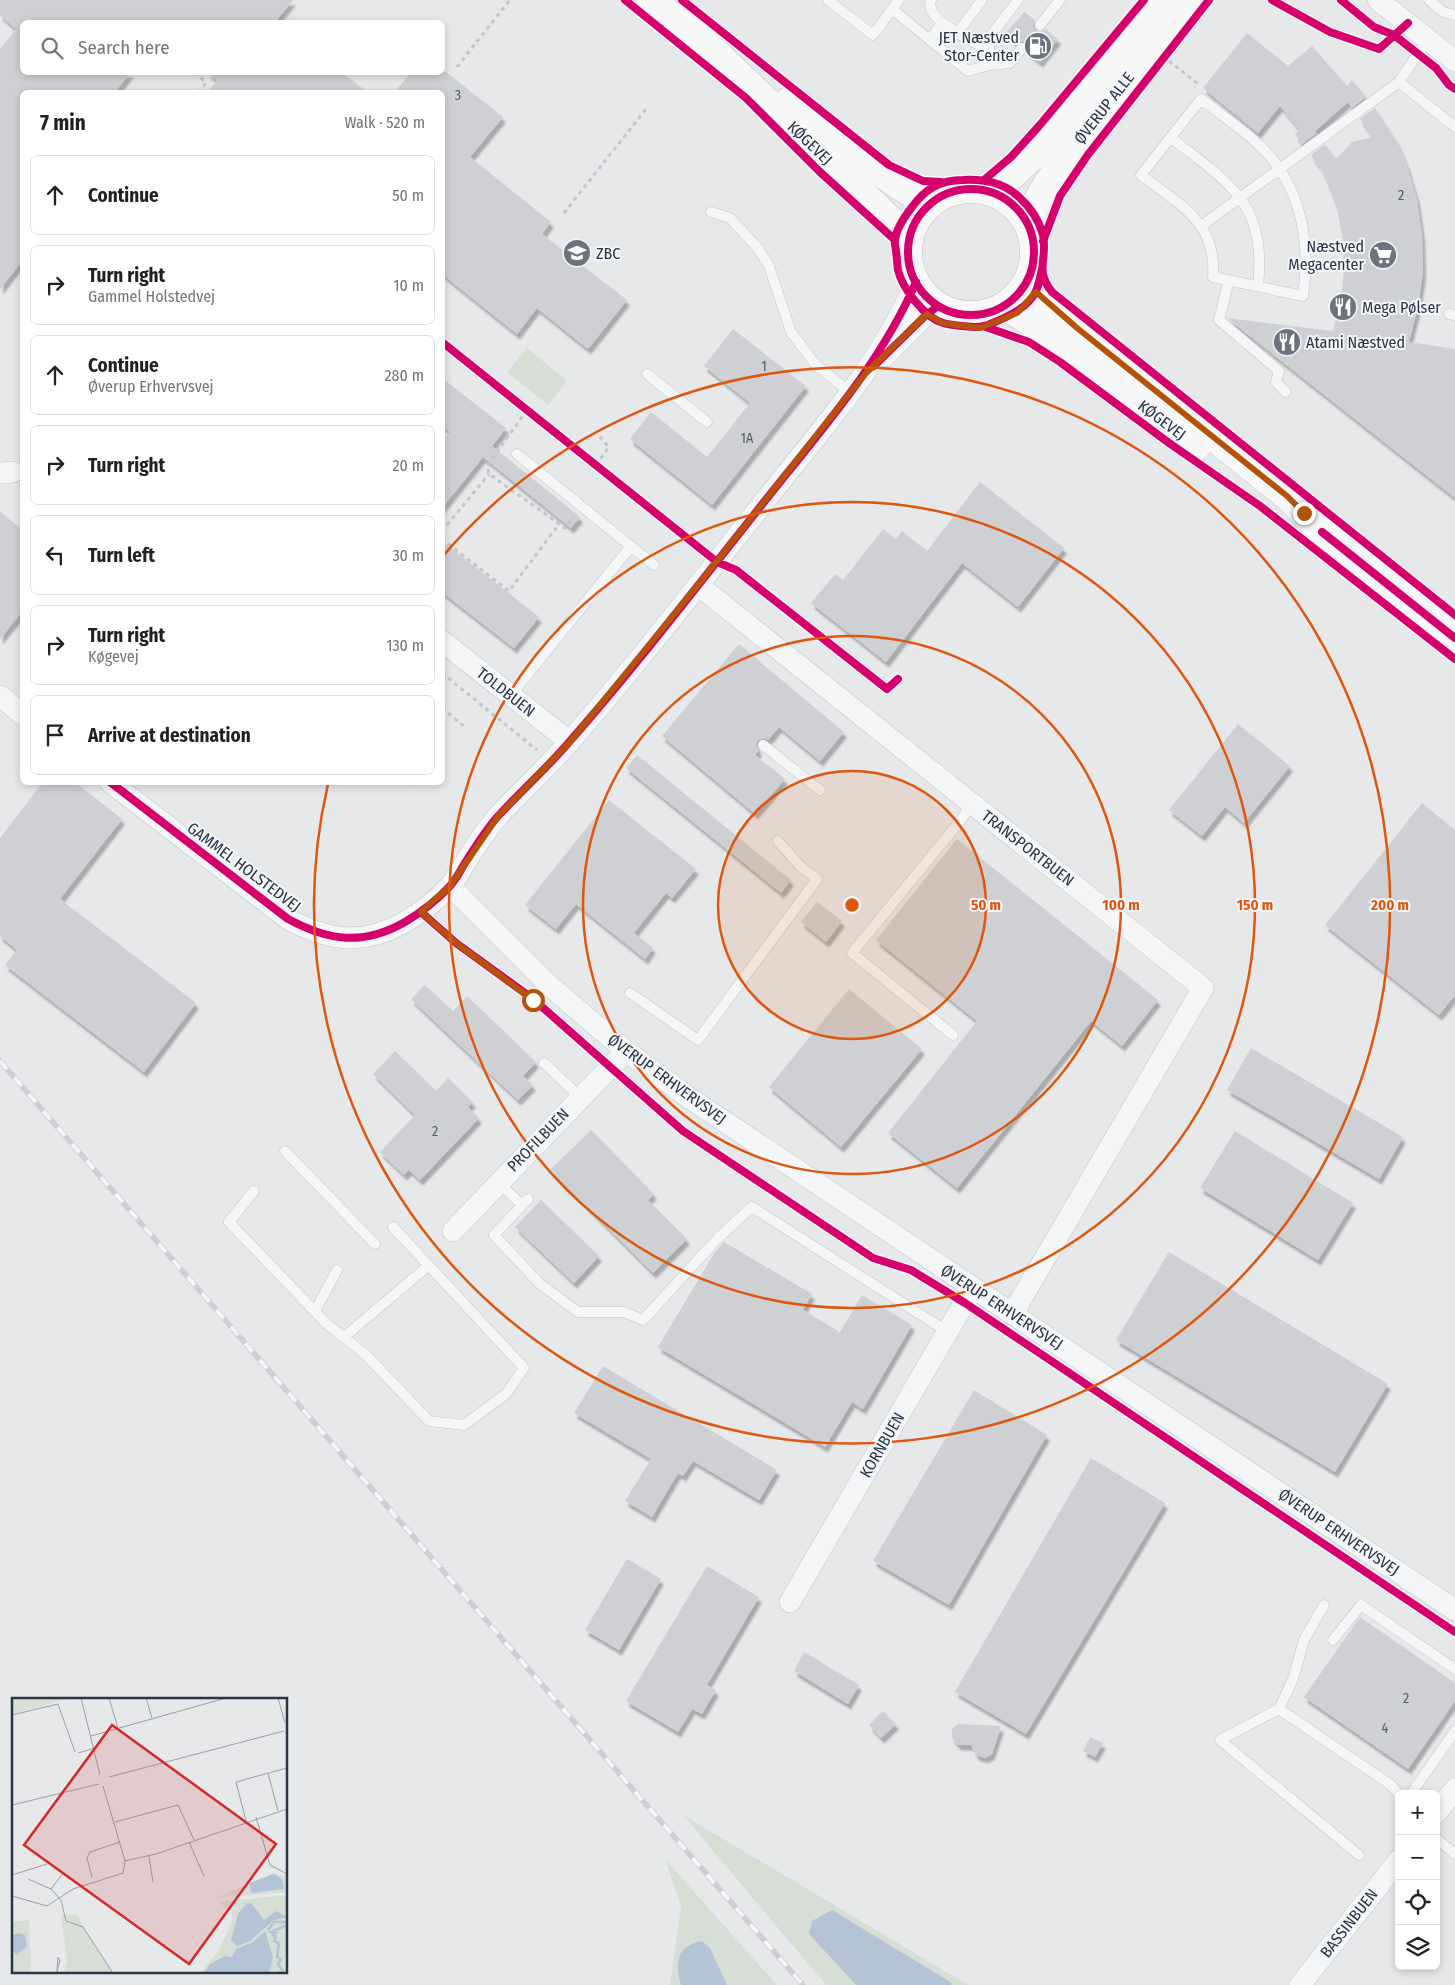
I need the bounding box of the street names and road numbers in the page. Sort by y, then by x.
street label: ØVERUP ALLE [1070,68,1138,148]
street label: KØGEVEJ [784,117,836,169]
street label: KØGEVEJ [1134,396,1190,444]
street label: TOLDBUEN [473,663,539,721]
street label: TRANSPORTBUEN [978,806,1078,890]
street label: GAMMEL HOLSTEDVEJ [184,818,304,916]
street label: ØVERUP ERHVERVSVEJ [604,1030,730,1128]
street label: PROFILBUEN [503,1104,573,1176]
street label: ØVERUP ERHVERVSVEJ [938,1261,1066,1353]
street label: KORNBUEN [856,1409,908,1481]
street label: ØVERUP ERHVERVSVEJ [1275,1485,1403,1579]
street label: BASSINBUEN [1316,1885,1382,1961]

